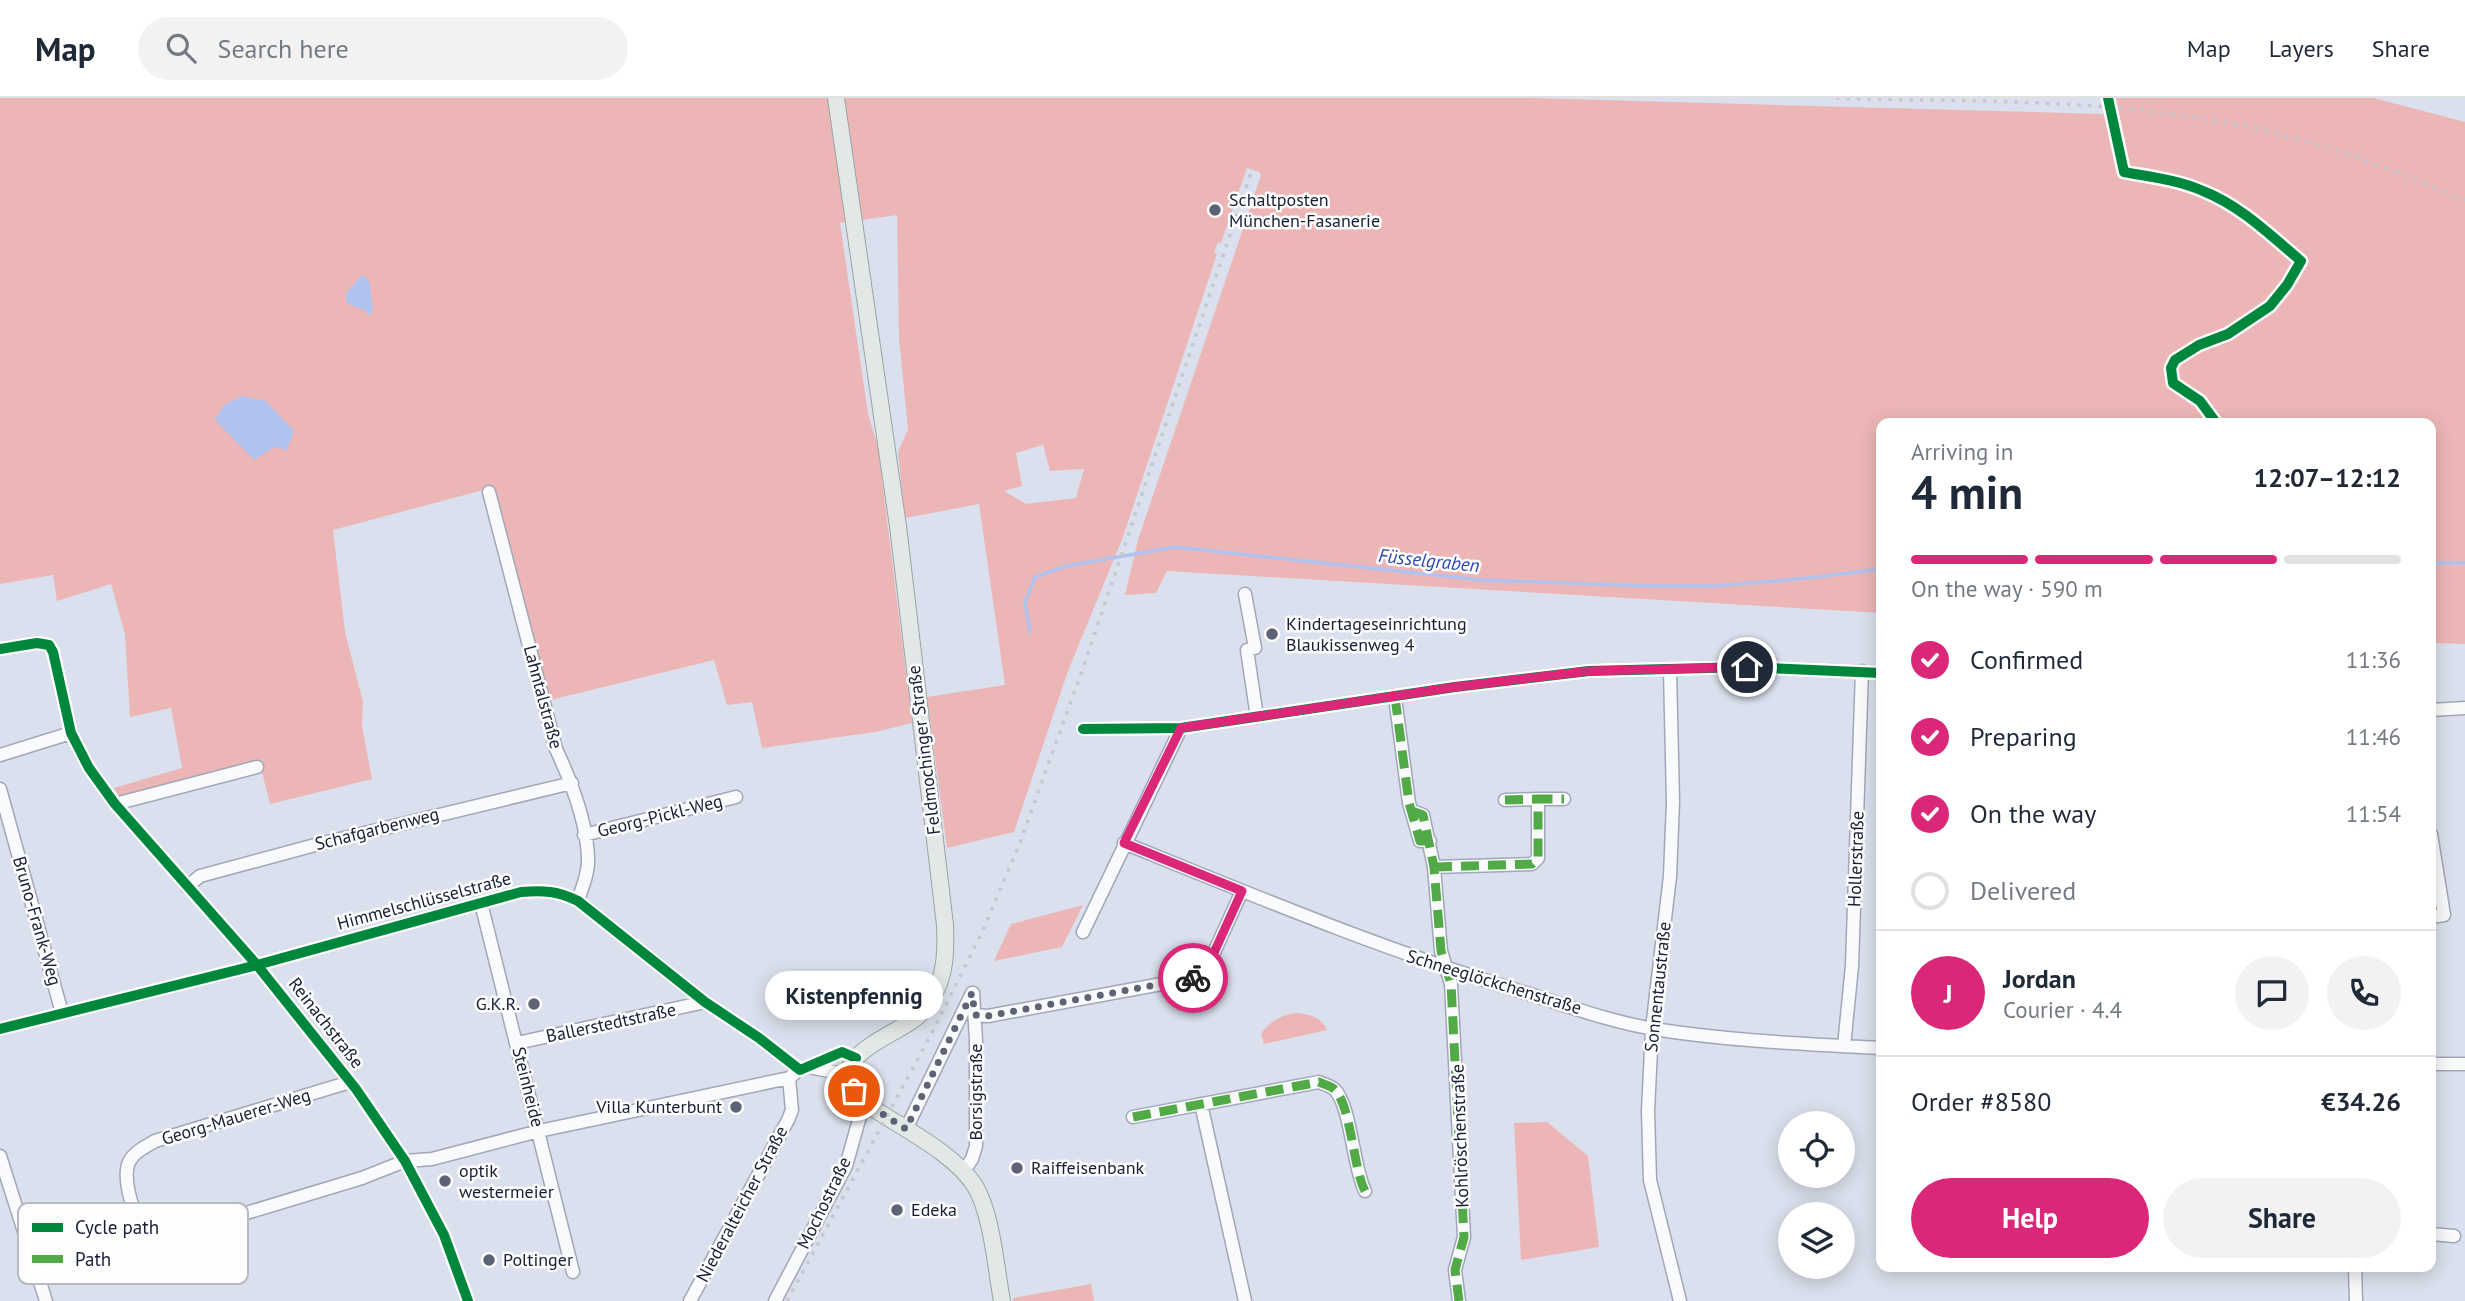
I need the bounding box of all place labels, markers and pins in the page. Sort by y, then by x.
place label: Schaltposten München-Fasanerie [1229,188,1380,232]
marker: Schaltposten München-Fasanerie [1207,202,1223,218]
place label: Kindertageseinrichtung Blaukissenweg 4 [1286,612,1467,656]
marker: Kindertageseinrichtung Blaukissenweg 4 [1264,626,1280,642]
pin [1717,637,1777,697]
callout: Kistenpfennig [765,972,943,1021]
place label: G.K.R. [476,992,520,1015]
marker: G.K.R. [526,996,542,1012]
pin [824,1061,884,1121]
place label: Villa Kunterbunt [595,1095,722,1118]
marker: Villa Kunterbunt [728,1099,744,1115]
place label: Raiffeisenbank [1031,1156,1145,1179]
place label: optik westermeier [459,1159,554,1203]
marker: Raiffeisenbank [1009,1160,1025,1176]
marker: optik westermeier [437,1173,453,1189]
place label: Edeka [911,1198,957,1221]
marker: Edeka [889,1202,905,1218]
place label: Poltinger [503,1248,573,1271]
marker: Poltinger [481,1252,497,1268]

